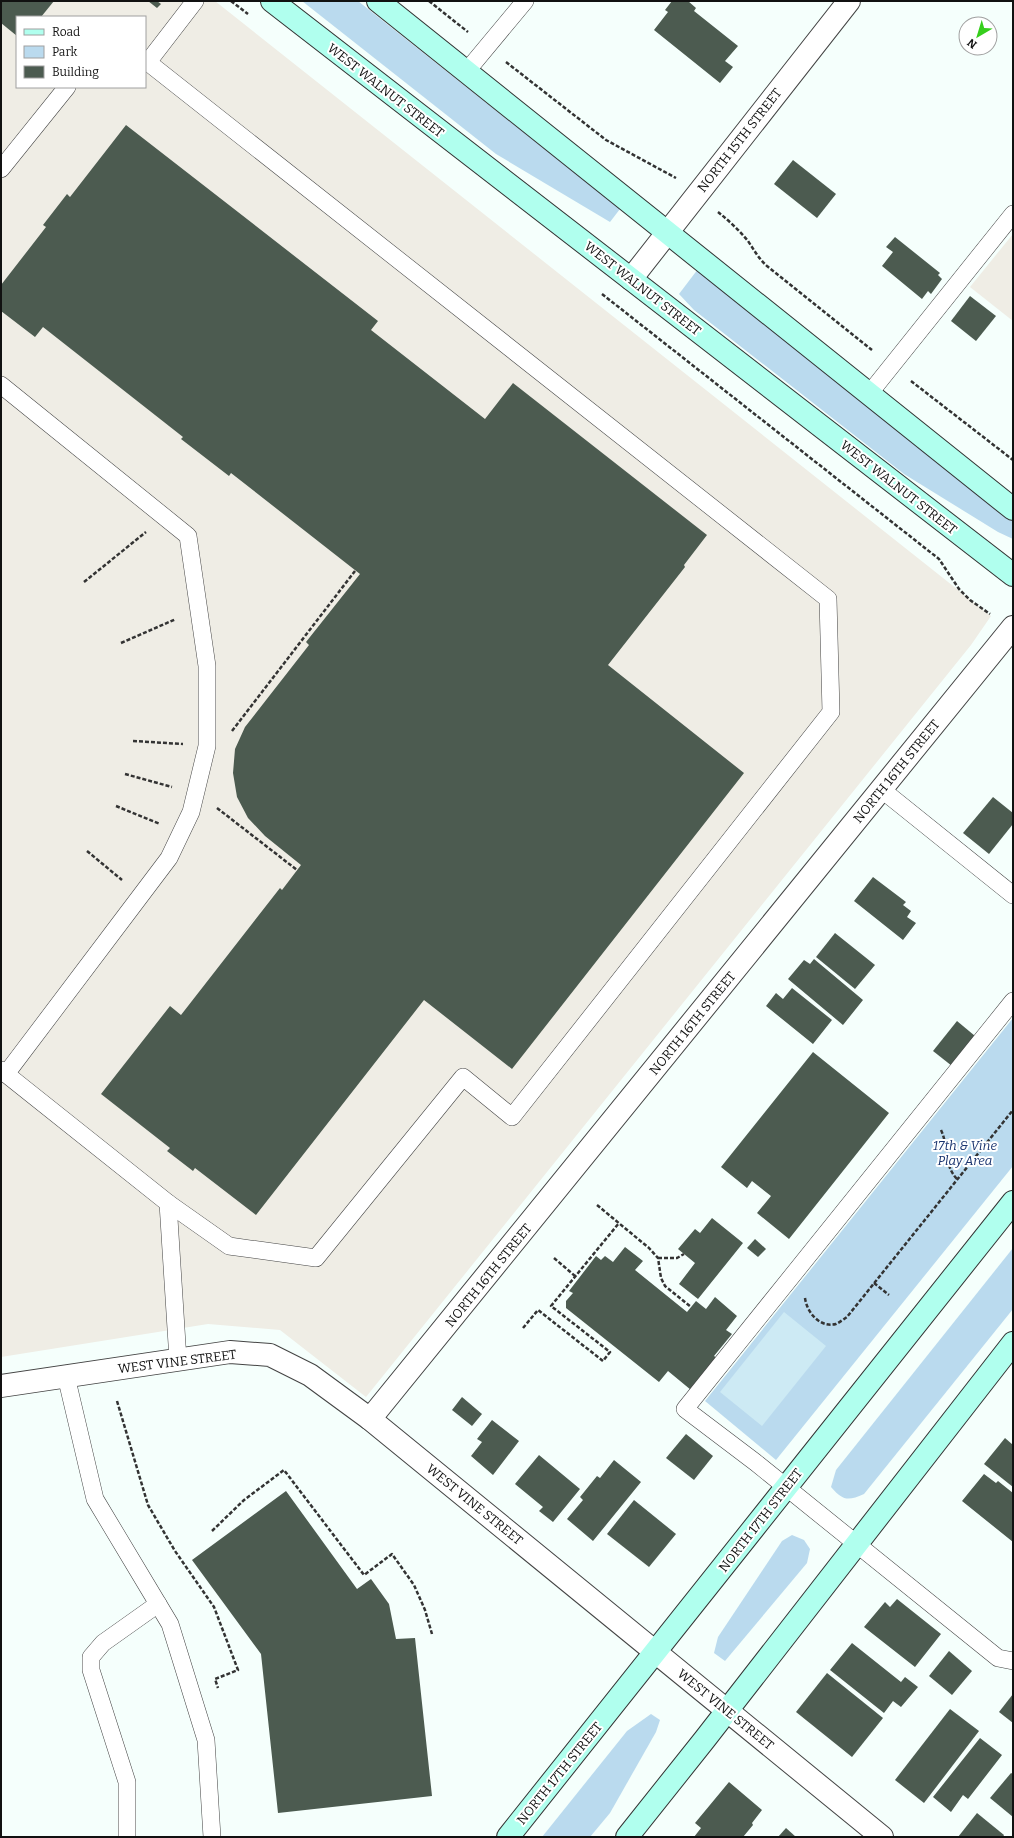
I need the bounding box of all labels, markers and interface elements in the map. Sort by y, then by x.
legend [16,16,146,88]
north arrow [958,16,998,56]
text: Road [52,25,80,39]
text: N [964,35,980,51]
street label: WEST WALNUT STREET [325,40,447,141]
text: Park [52,45,78,59]
text: Building [52,65,99,79]
street label: NORTH 15TH STREET [694,85,785,195]
street label: WEST WALNUT STREET [582,238,704,339]
street label: WEST WALNUT STREET [838,437,960,538]
street label: NORTH 16TH STREET [850,717,943,826]
street label: NORTH 16TH STREET [646,969,739,1078]
park label: 17th & Vine Play Area [933,1138,997,1168]
street label: NORTH 16TH STREET [442,1221,535,1330]
street label: WEST VINE STREET [117,1347,238,1376]
street label: WEST VINE STREET [424,1461,526,1548]
street label: NORTH 17TH STREET [715,1465,806,1575]
street label: WEST VINE STREET [675,1666,777,1753]
street label: NORTH 17TH STREET [514,1719,605,1827]

